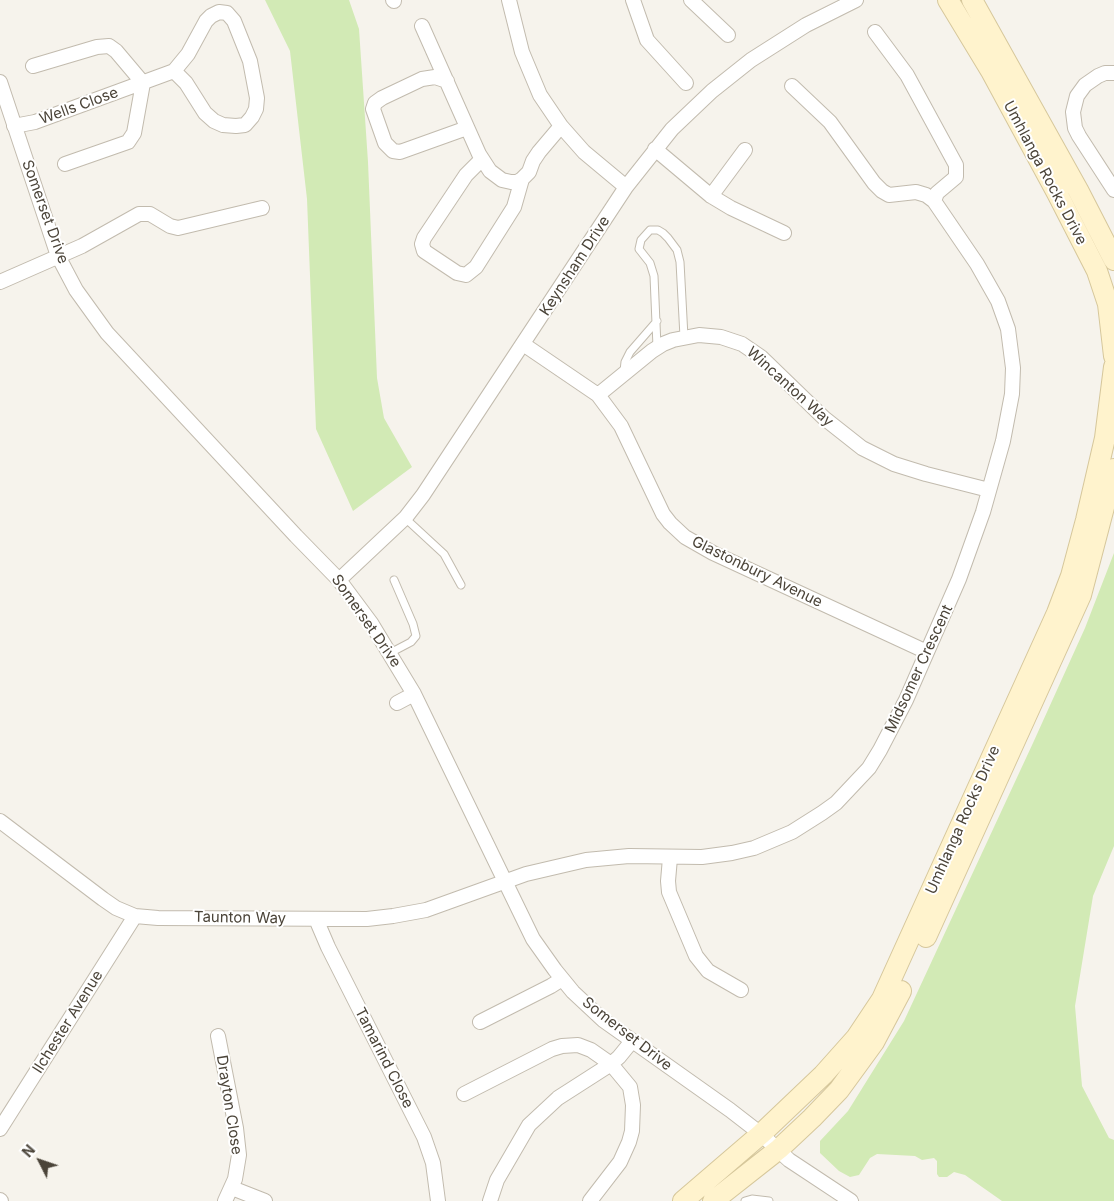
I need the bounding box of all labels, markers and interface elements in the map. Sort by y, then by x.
street label: Wells Close [37,83,121,129]
street label: Umhlanga Rocks Drive [999,98,1091,248]
street label: Somerset Drive [18,158,72,266]
street label: Keynsham Drive [536,213,614,319]
street label: Wincanton Way [743,343,837,431]
street label: Glastonbury Avenue [689,533,825,611]
street label: Somerset Drive [327,571,405,671]
street label: Midsomer Crescent [881,602,957,736]
street label: Umhlanga Rocks Drive [922,743,1004,897]
street label: Taunton Way [194,908,286,928]
street label: Ilchester Avenue [29,967,107,1077]
street label: Somerset Drive [578,993,676,1075]
street label: Tamarind Close [351,1005,417,1111]
street label: Drayton Close [212,1054,246,1156]
north arrow [15,1136,65,1186]
text: N [18,1141,38,1160]

